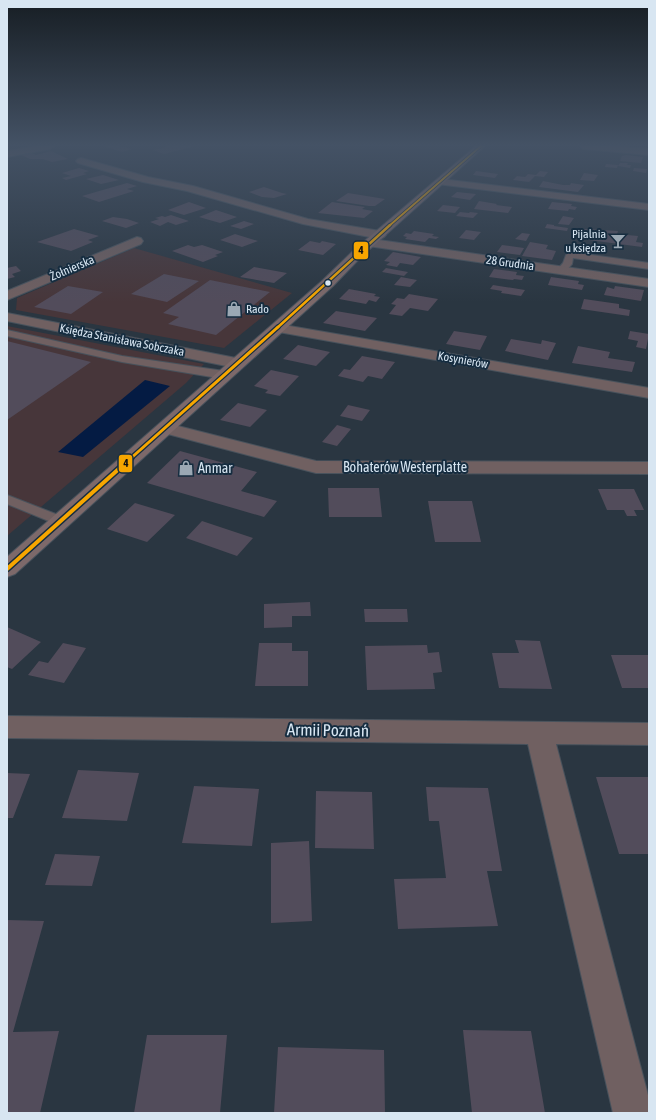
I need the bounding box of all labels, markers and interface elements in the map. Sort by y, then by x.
place label: Pijalnia u księdza [565,227,606,255]
bar icon: Pijalnia u księdza [609,232,627,250]
line badge: 4 [353,241,369,260]
text: 4 [357,244,364,256]
street label: Żołnierska [48,252,96,284]
street label: 28 Grudnia [485,253,535,273]
unlabelled marker [323,278,333,288]
shop icon: Rado [225,300,243,318]
place label: Rado [246,302,269,316]
street label: Księdza Stanisława Sobczaka [58,321,186,359]
street label: Kosynierów [437,349,489,371]
line badge: 4 [118,454,133,473]
text: 4 [122,457,129,469]
shop icon: Anmar [177,459,195,477]
street label: Bohaterów Westerplatte [343,459,467,475]
place label: Anmar [198,460,233,476]
street label: Armii Poznań [287,719,369,741]

